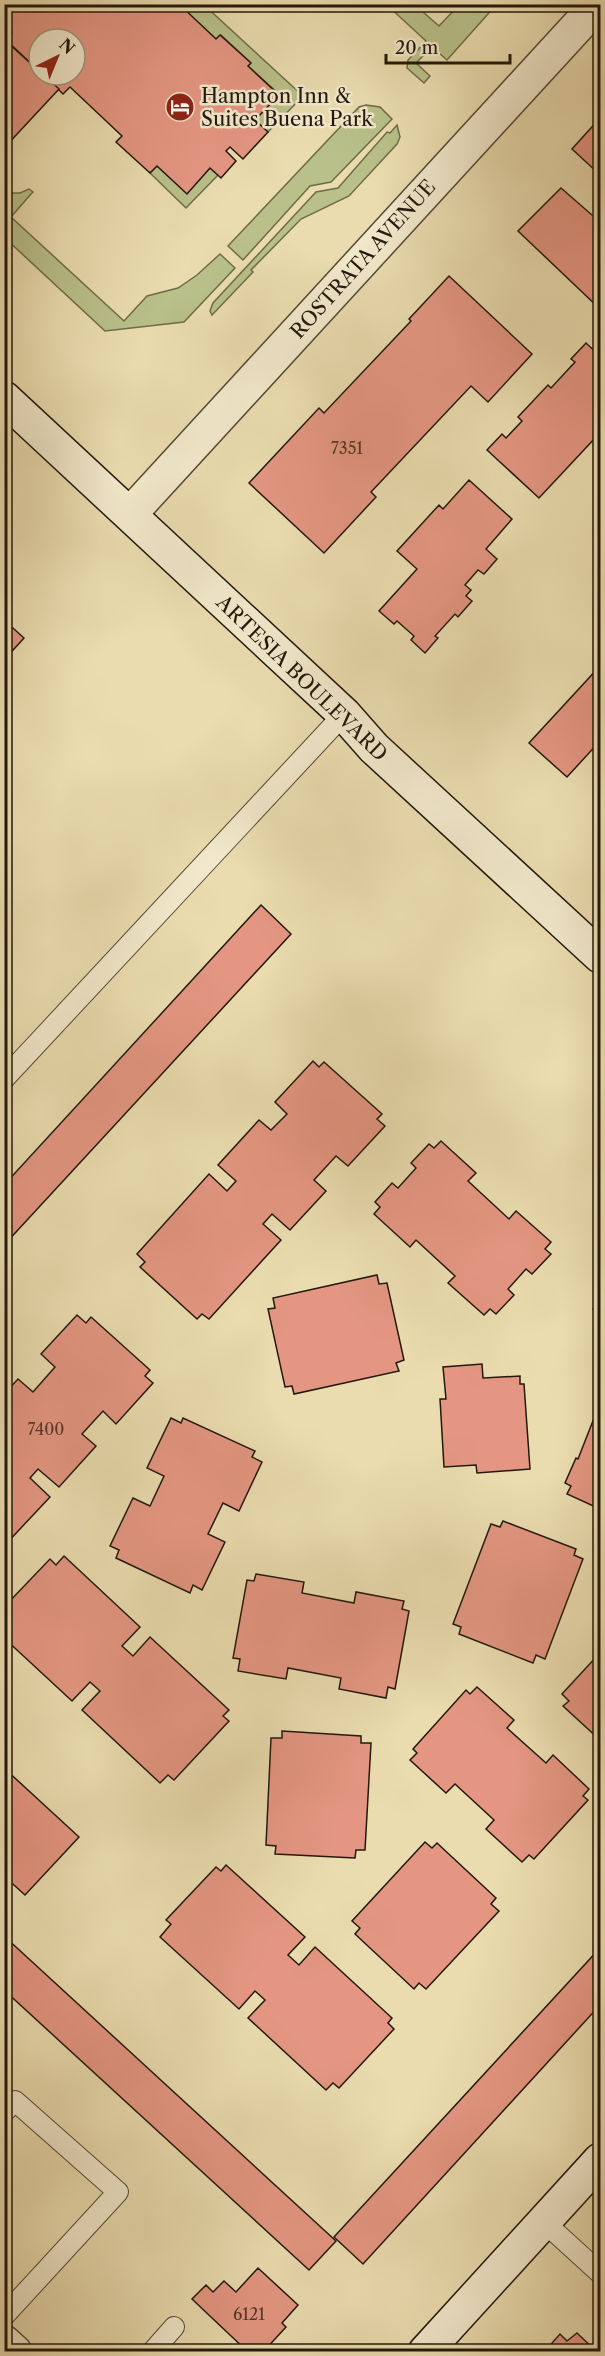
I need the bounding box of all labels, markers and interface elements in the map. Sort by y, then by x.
north arrow [27,27,87,87]
scale bar [386,27,510,65]
text: N [55,34,79,58]
text: 20 m [395,37,439,59]
place label: Hampton Inn & Suites Buena Park [201,84,374,131]
hotel icon: Hampton Inn & Suites Buena Park [164,91,196,123]
street label: ROSTRATA AVENUE [285,175,441,343]
house number: 7351 [331,438,363,458]
street label: ARTESIA BOULEVARD [211,589,392,766]
house number: 7400 [28,1419,64,1439]
house number: 6121 [233,2304,265,2324]

